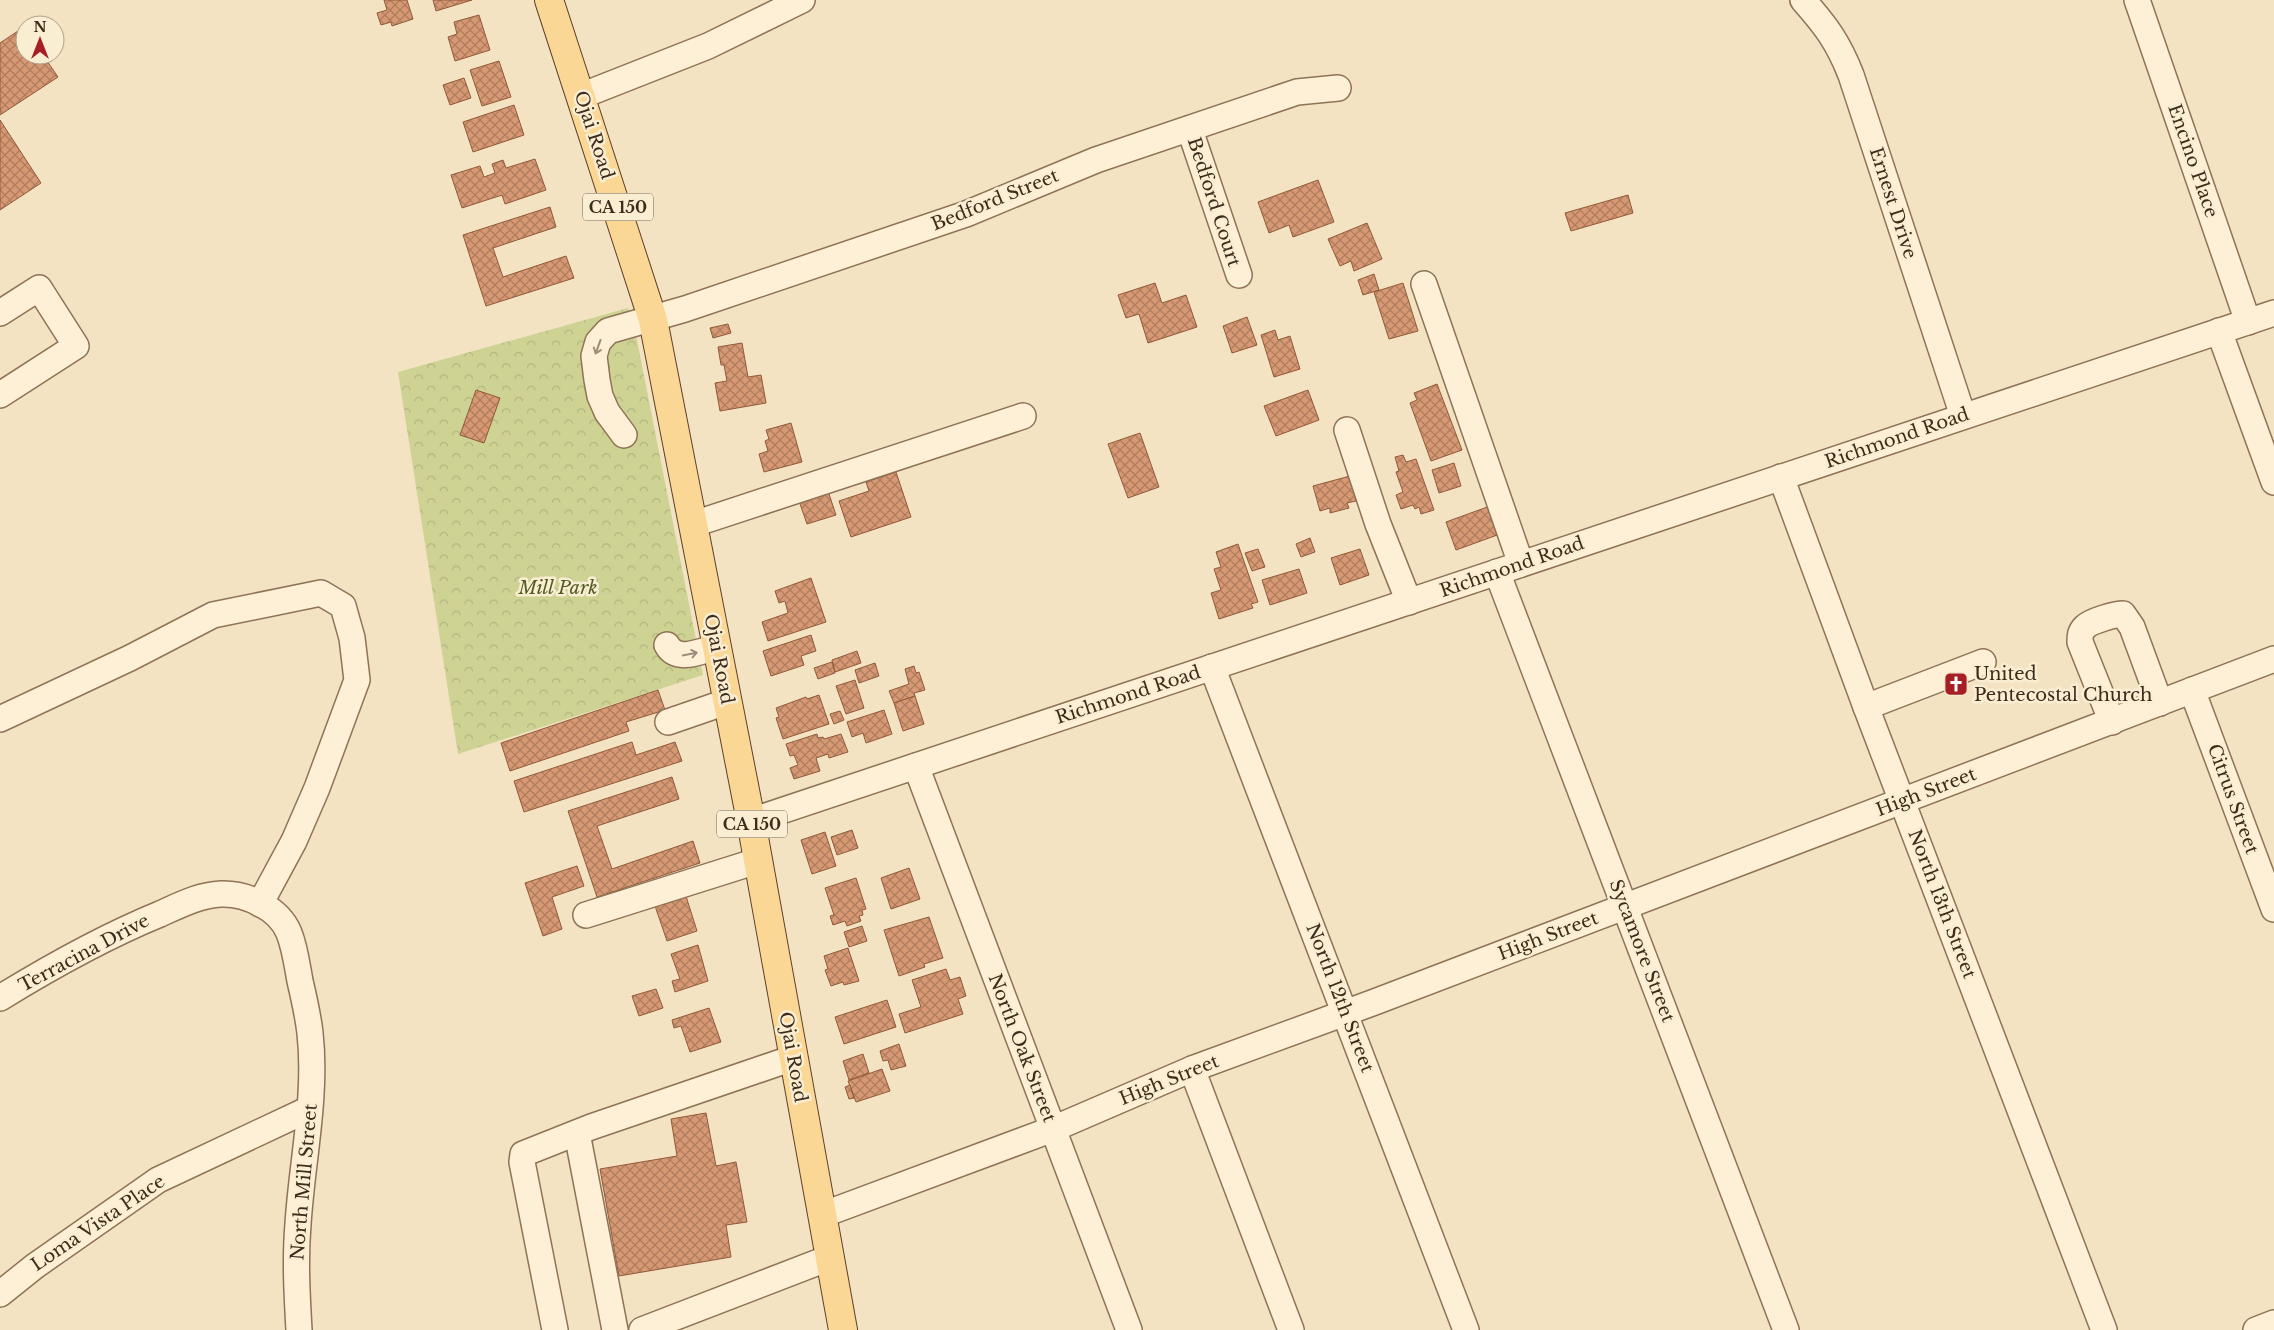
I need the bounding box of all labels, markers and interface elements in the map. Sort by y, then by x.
north arrow [15,15,65,65]
text: N [33,18,47,36]
street label: Ojai Road [569,88,619,182]
street label: Encino Place [2163,101,2223,221]
street label: Bedford Court [1183,135,1245,270]
street label: Ernest Drive [1865,144,1921,262]
street label: Bedford Street [928,164,1062,236]
road number: CA 150 [583,193,653,220]
one-way arrow [593,339,602,354]
street label: Richmond Road [1822,403,1972,473]
street label: Richmond Road [1437,532,1587,602]
park label: Mill Park [518,577,597,599]
street label: Ojai Road [699,612,739,706]
one-way arrow [681,648,697,658]
street label: Richmond Road [1053,661,1203,729]
place label: United Pentecostal Church [1974,663,2152,706]
church icon: United Pentecostal Church [1943,671,1969,697]
street label: Citrus Street [2203,741,2263,857]
street label: High Street [1873,763,1979,821]
road number: CA 150 [717,811,787,838]
street label: North 13th Street [1903,826,1981,982]
street label: Sycamore Street [1605,877,1679,1026]
street label: High Street [1495,907,1601,965]
street label: Terracina Drive [15,909,153,997]
street label: North 12th Street [1301,920,1379,1076]
street label: North Oak Street [984,971,1061,1126]
street label: Ojai Road [774,1010,812,1104]
street label: High Street [1116,1050,1222,1110]
street label: North Mill Street [286,1103,322,1261]
street label: Loma Vista Place [27,1170,169,1276]

